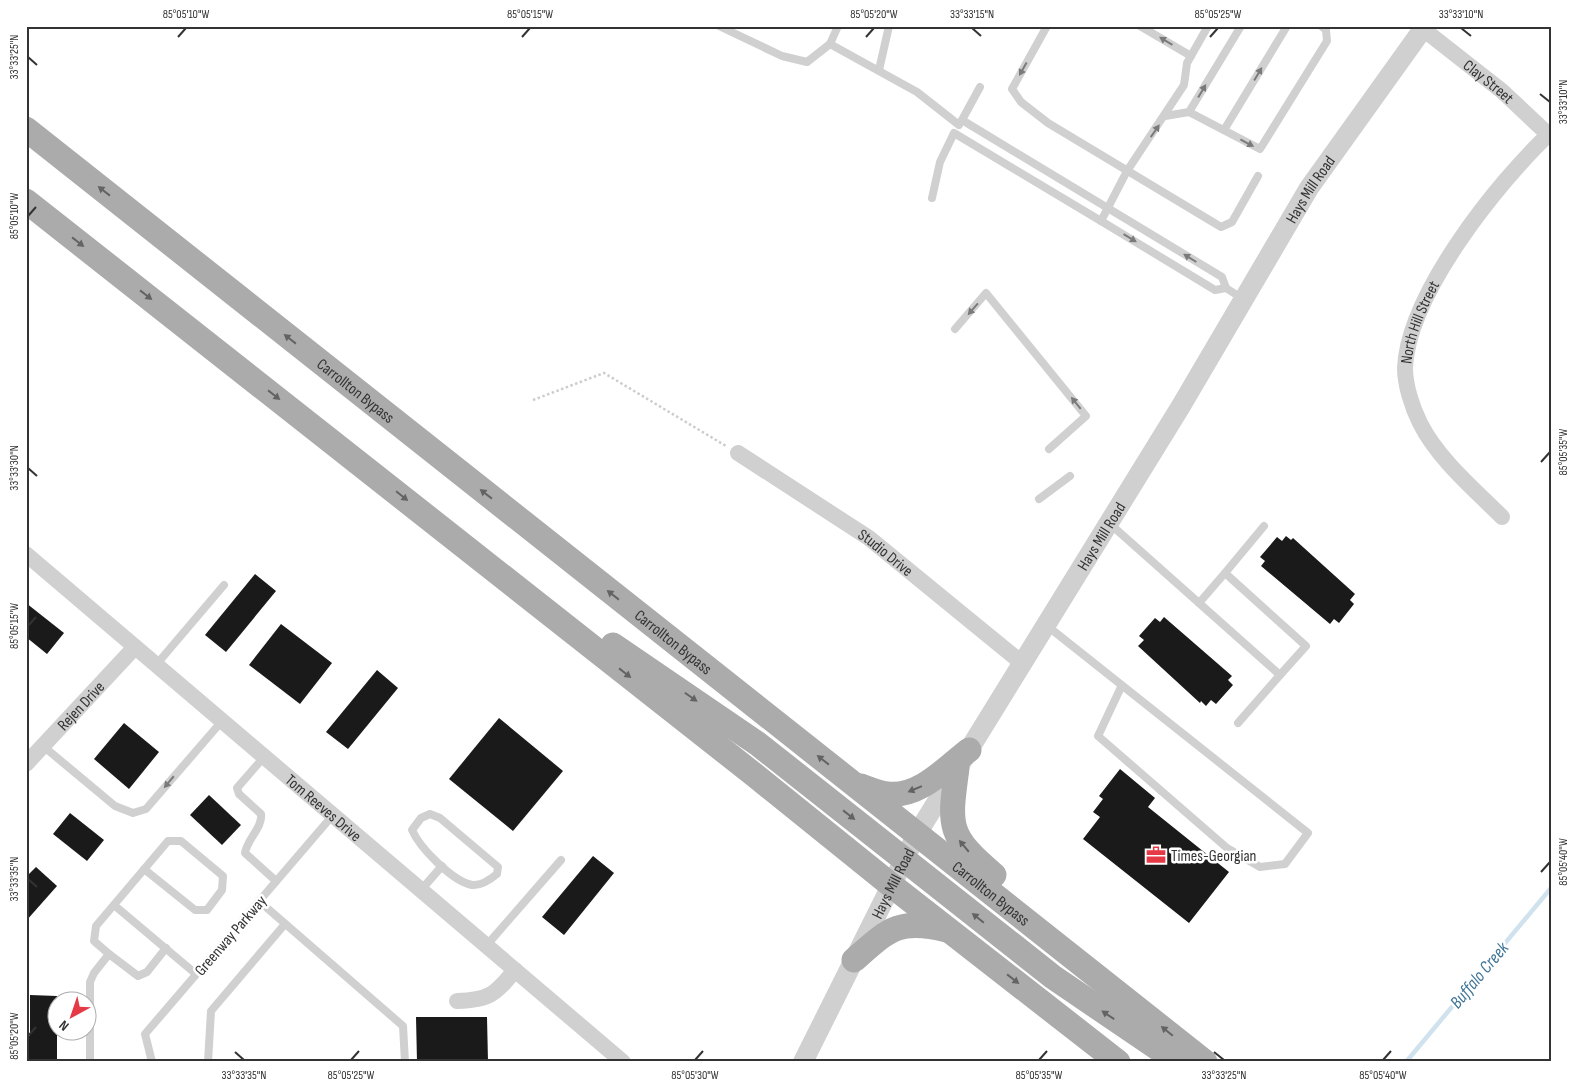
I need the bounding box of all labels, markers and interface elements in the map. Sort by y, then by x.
text: 85°05'10"W [163,7,209,22]
text: 85°05'15"W [507,7,553,22]
text: 85°05'20"W [850,7,898,22]
text: 33°33'15"N [950,7,994,22]
text: 85°05'25"W [1195,7,1242,22]
text: 33°33'10"N [1439,7,1483,22]
text: 33°33'25"N [7,35,22,79]
one-way arrow [1159,37,1172,46]
street label: Clay Street [1459,56,1517,108]
one-way arrow [1019,61,1027,76]
one-way arrow [1254,67,1263,80]
text: 33°33'10"N [1556,80,1571,124]
one-way arrow [1197,84,1206,97]
one-way arrow [1150,124,1160,138]
one-way arrow [1241,138,1254,147]
street label: Hays Mill Road [1282,153,1340,227]
one-way arrow [98,186,111,197]
text: 85°05'10"W [7,193,22,239]
one-way arrow [1123,234,1136,243]
one-way arrow [71,236,84,247]
one-way arrow [1184,253,1197,262]
street label: North Hill Street [1397,278,1444,365]
one-way arrow [140,290,153,300]
one-way arrow [967,303,978,316]
one-way arrow [284,333,297,344]
street label: Carrollton Bypass [313,355,398,428]
one-way arrow [267,390,280,401]
one-way arrow [1070,397,1081,410]
text: 85°05'35"W [1556,428,1571,475]
text: 33°33'30"N [7,445,22,491]
one-way arrow [479,489,492,500]
one-way arrow [395,491,409,501]
street label: Hays Mill Road [1074,499,1130,574]
street label: Studio Drive [854,525,916,581]
one-way arrow [607,589,620,600]
text: 85°05'15"W [7,603,22,649]
street label: Carrollton Bypass [630,606,715,679]
one-way arrow [618,668,632,678]
street label: Rejen Drive [54,678,109,735]
one-way arrow [684,692,697,702]
one-way arrow [817,755,830,766]
street label: Tom Reeves Drive [281,771,365,846]
one-way arrow [163,775,175,787]
one-way arrow [908,785,922,793]
one-way arrow [842,809,855,820]
text: 85°05'40"W [1556,838,1571,886]
one-way arrow [958,840,969,853]
office icon: Times-Georgian [1145,844,1167,866]
street label: Hays Mill Road [868,845,919,922]
place label: Times-Georgian [1171,847,1256,866]
text: 33°33'35"N [7,857,22,901]
street label: Carrollton Bypass [948,858,1033,931]
street label: Greenway Parkway [191,892,271,980]
one-way arrow [972,913,985,924]
water label: Buffalo Creek [1446,937,1514,1013]
one-way arrow [1006,974,1019,985]
north arrow [48,990,98,1040]
one-way arrow [1102,1010,1115,1020]
text: 85°05'20"W [7,1012,22,1060]
text: N [56,1017,72,1034]
one-way arrow [1160,1026,1173,1037]
text: 33°33'35"N [222,1068,266,1083]
text: 85°05'25"W [328,1068,375,1083]
text: 85°05'30"W [671,1068,719,1083]
text: 85°05'35"W [1016,1068,1063,1083]
text: 33°33'25"N [1202,1068,1246,1083]
text: 85°05'40"W [1359,1068,1407,1083]

